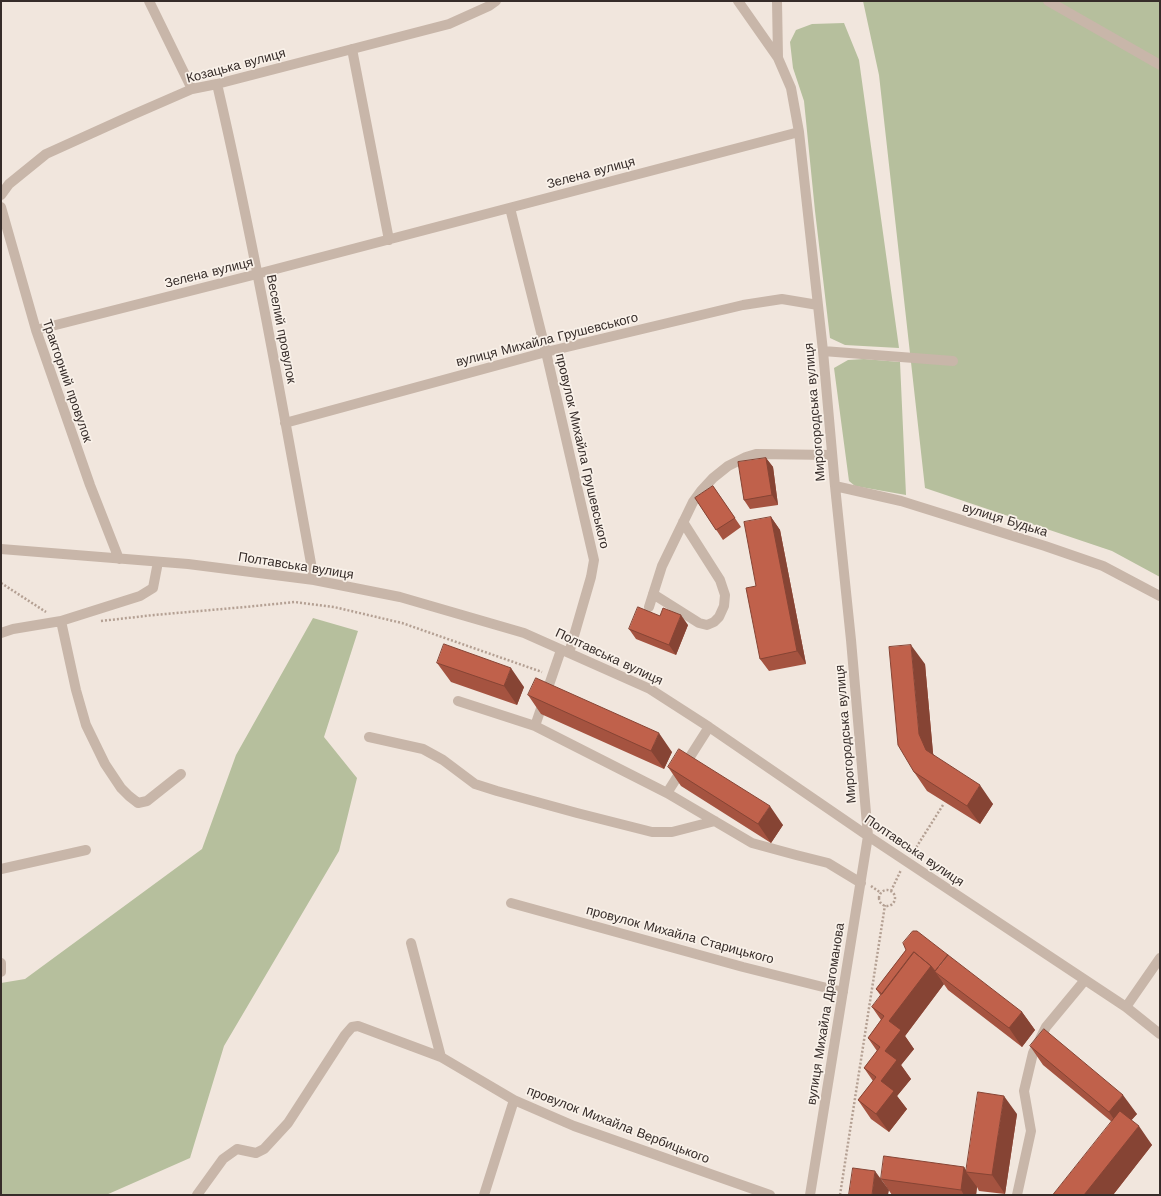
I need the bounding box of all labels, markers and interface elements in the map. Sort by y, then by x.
street label: Козацька вулиця [185,45,287,87]
street label: Зелена вулиця [545,154,637,192]
street label: Зелена вулиця [163,254,255,292]
street label: Веселий провулок [263,273,299,385]
street label: вулиця Михайла Грушевського [454,310,640,370]
street label: Тракторний провулок [39,318,95,444]
street label: Мирогородська вулиця [801,342,829,482]
street label: провулок Михайла Грушевського [552,352,612,550]
street label: вулиця Будька [960,500,1050,540]
street label: Полтавська вулиця [237,549,355,583]
street label: Полтавська вулиця [553,625,665,689]
street label: Мирогородська вулиця [832,664,860,804]
street label: Полтавська вулиця [861,812,967,890]
street label: провулок Михайла Старицького [585,902,775,968]
street label: вулиця Михайла Драгоманова [804,922,848,1106]
street label: провулок Михайла Вербицького [524,1083,712,1167]

